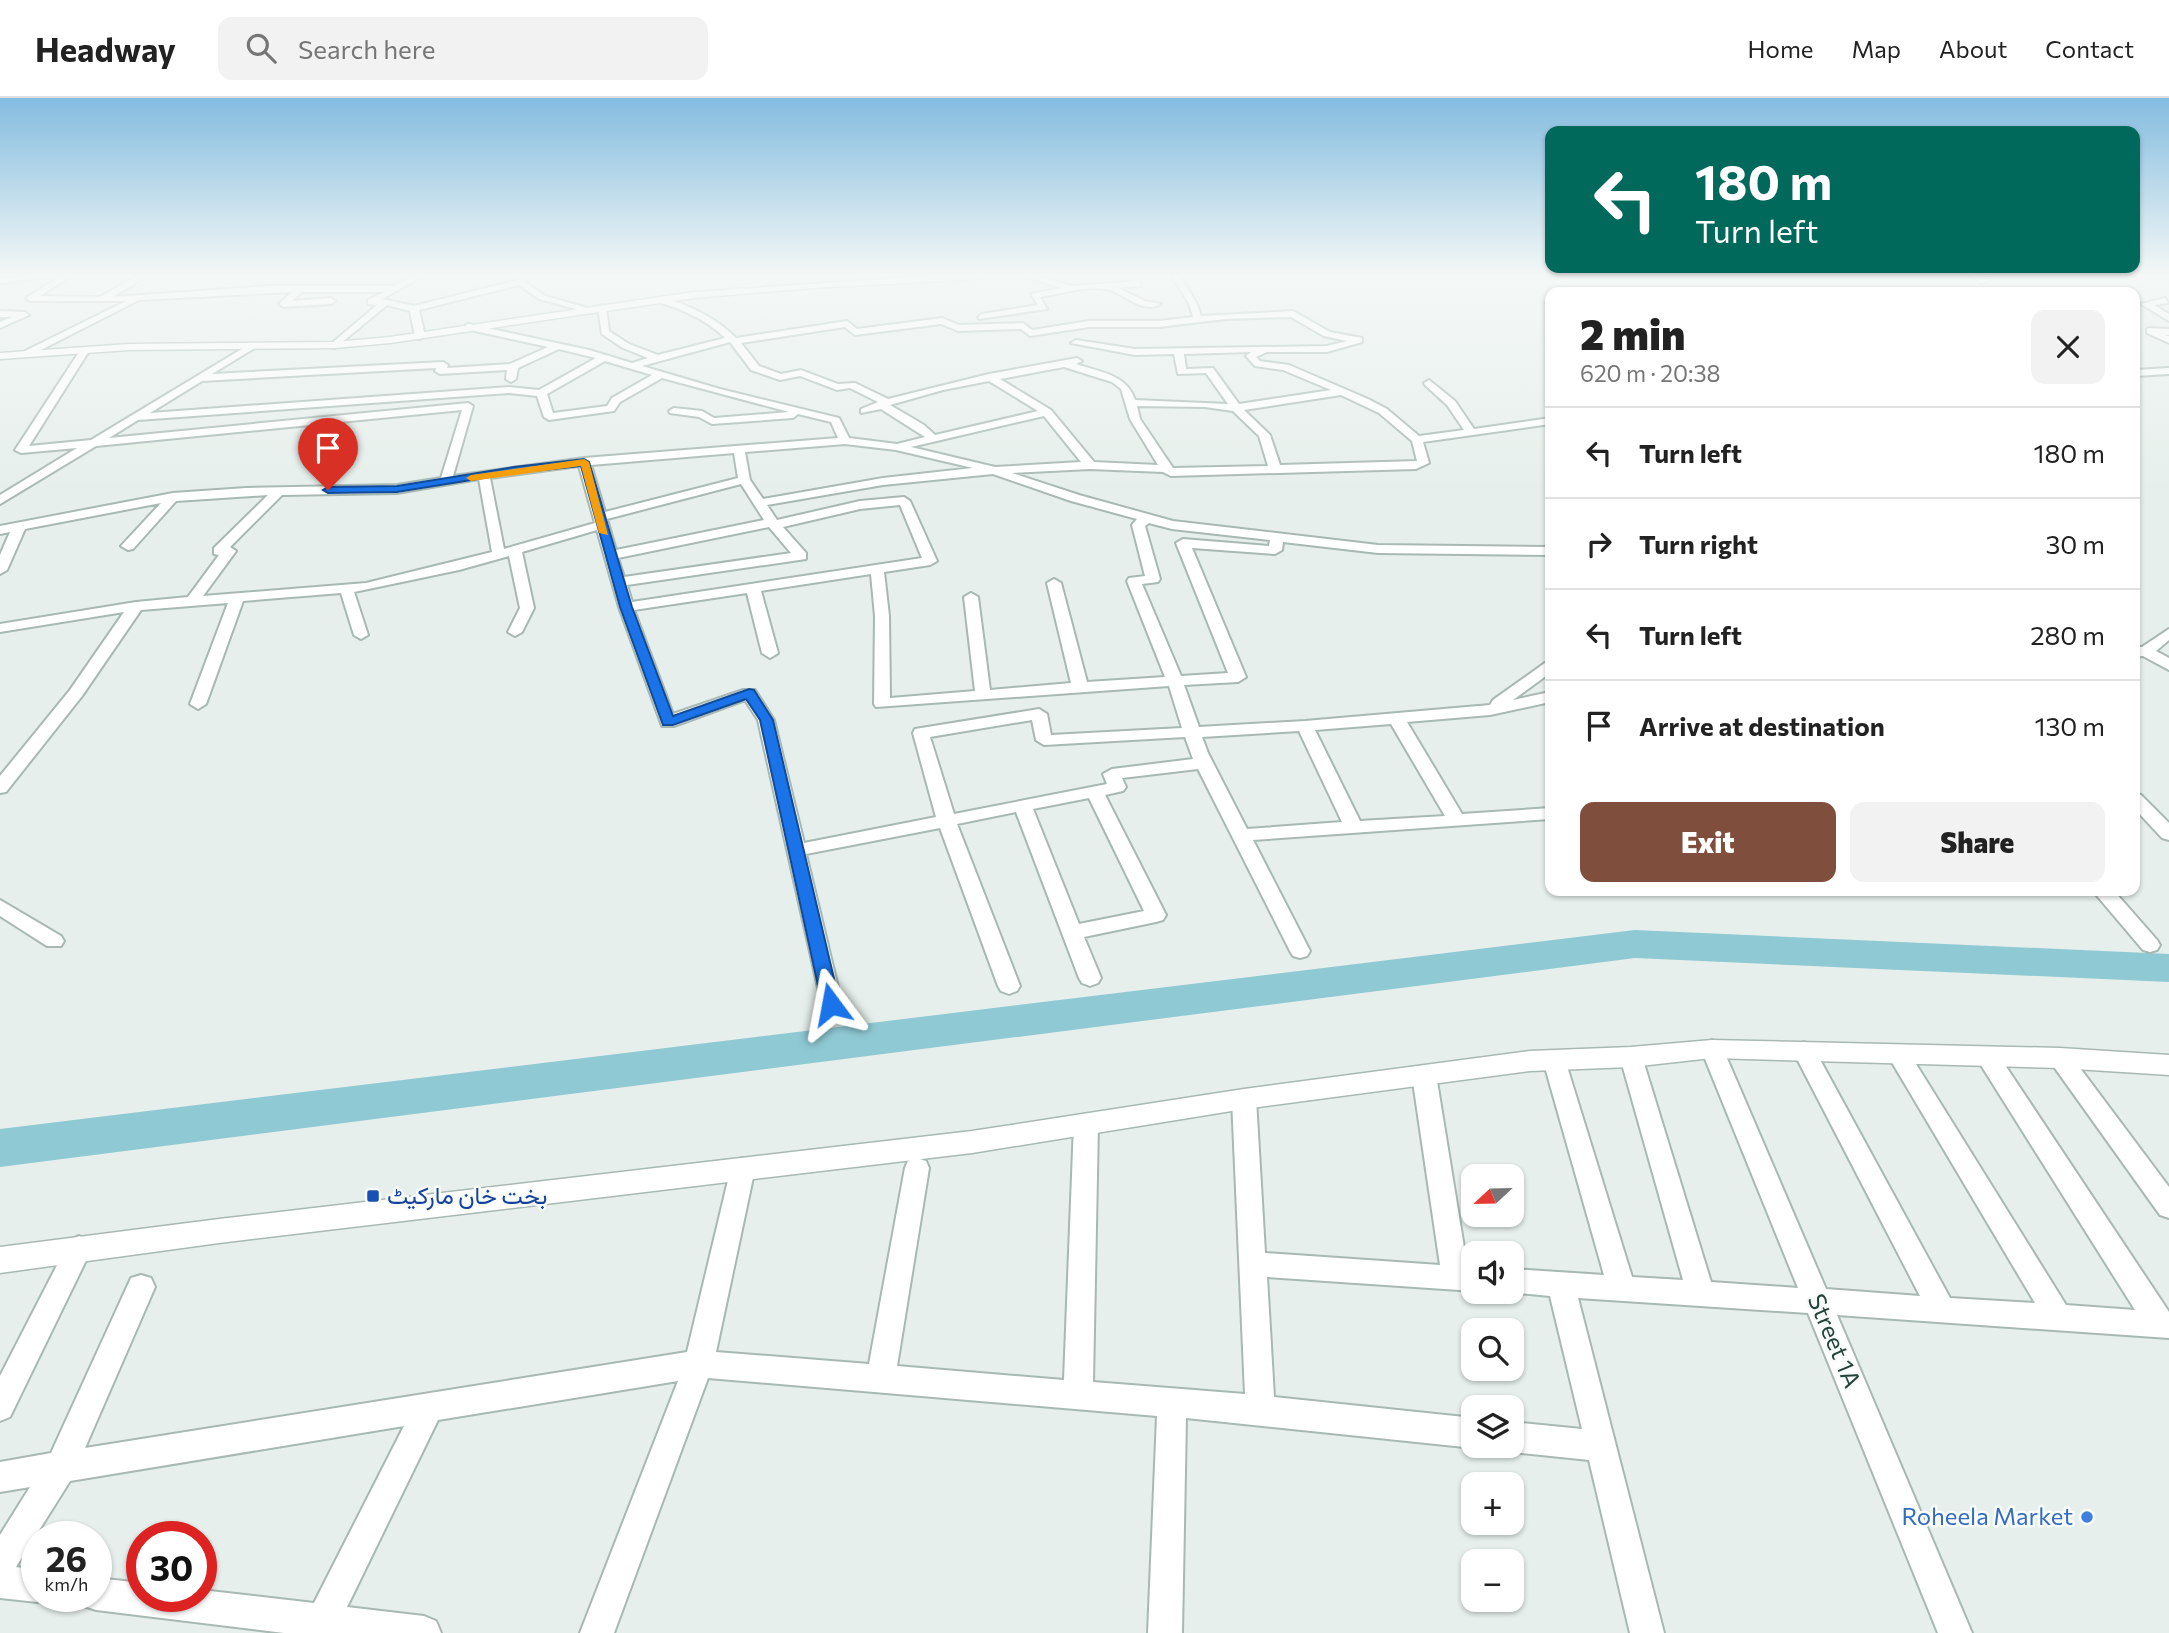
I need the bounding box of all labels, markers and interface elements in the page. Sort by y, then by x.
search box [218,17,708,80]
text: Headway [35,28,176,69]
icon: search [242,29,280,67]
text: Search here [298,33,436,64]
text: Home [1748,34,1814,63]
text: Map [1852,34,1901,63]
text: About [1939,34,2007,63]
text: Contact [2045,34,2134,63]
text: 180 m [1695,150,1832,210]
icon: left [1580,154,1671,245]
text: Turn left [1695,210,1819,250]
text: 2 min [1580,307,1686,359]
button: close [2031,310,2105,384]
text: 620 m · 20:38 [1580,359,1721,387]
pin [298,418,358,490]
icon: arrive [309,429,347,467]
icon: left [1580,434,1618,472]
text: Turn left [1639,437,1742,468]
text: 180 m [2033,437,2105,468]
icon: right [1580,525,1618,563]
text: Turn right [1639,528,1758,559]
text: 30 m [2046,528,2105,559]
icon: left [1580,616,1618,654]
text: Turn left [1639,619,1742,650]
text: 280 m [2030,619,2105,650]
icon: arrive [1580,707,1618,745]
text: Arrive at destination [1639,710,1885,741]
text: 130 m [2034,710,2105,741]
button: Exit [1580,802,1836,882]
button: Share [1850,802,2105,882]
position arrow [794,967,868,1041]
north arrow [1461,1164,1524,1227]
map controls [1461,1164,1524,1612]
place label: بخت خان مارکیٹ [387,1180,547,1211]
marker: بخت خان مارکیٹ [365,1188,381,1204]
button: sound [1461,1241,1524,1304]
street label: Street 1A [1803,1289,1868,1392]
button: search [1461,1318,1524,1381]
button: layers [1461,1395,1524,1458]
button: + [1461,1472,1524,1535]
place label: Roheela Market [1901,1501,2073,1530]
marker: Roheela Market [2079,1509,2095,1525]
speed limit sign: 30 [126,1521,217,1612]
text: 26 [46,1536,87,1579]
button: − [1461,1549,1524,1612]
text: km/h [45,1573,88,1595]

